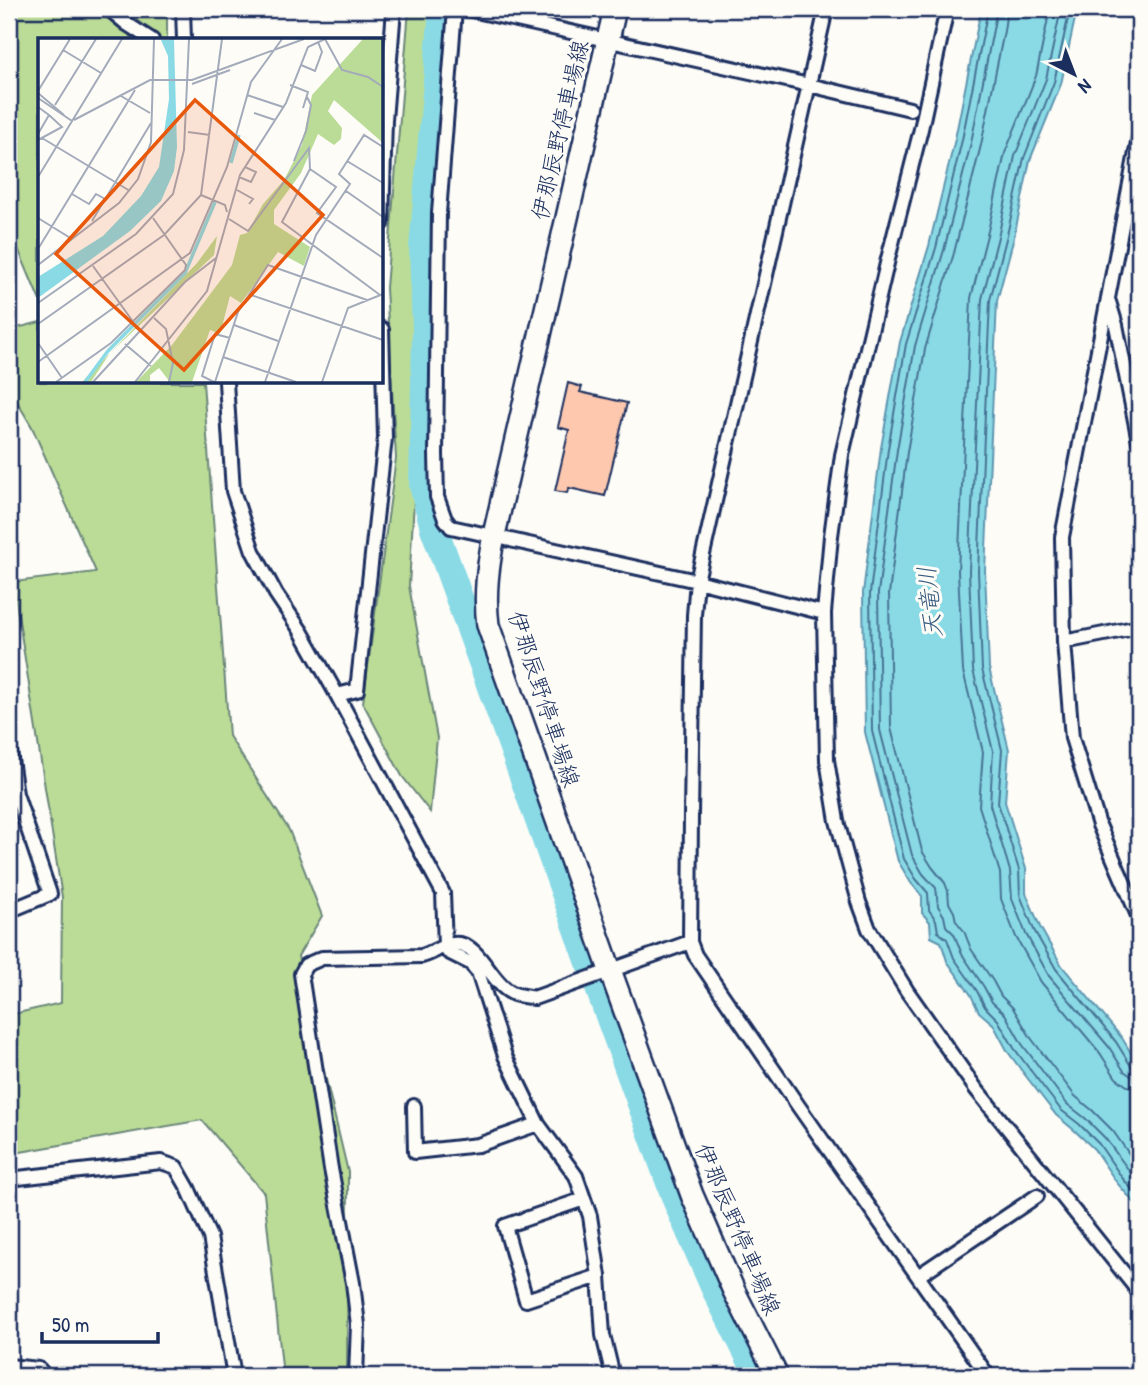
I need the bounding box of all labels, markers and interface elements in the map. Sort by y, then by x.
street label: 伊那辰野停車場線 [524,37,595,223]
inset map [38,38,383,383]
north arrow [1040,38,1110,108]
text: N [1073,74,1098,100]
water label: 天竜川 [909,565,949,640]
street label: 伊那辰野停車場線 [501,607,588,791]
street label: 伊那辰野停車場線 [688,1138,789,1320]
scale bar [42,1301,158,1345]
text: 50 m [52,1310,89,1339]

